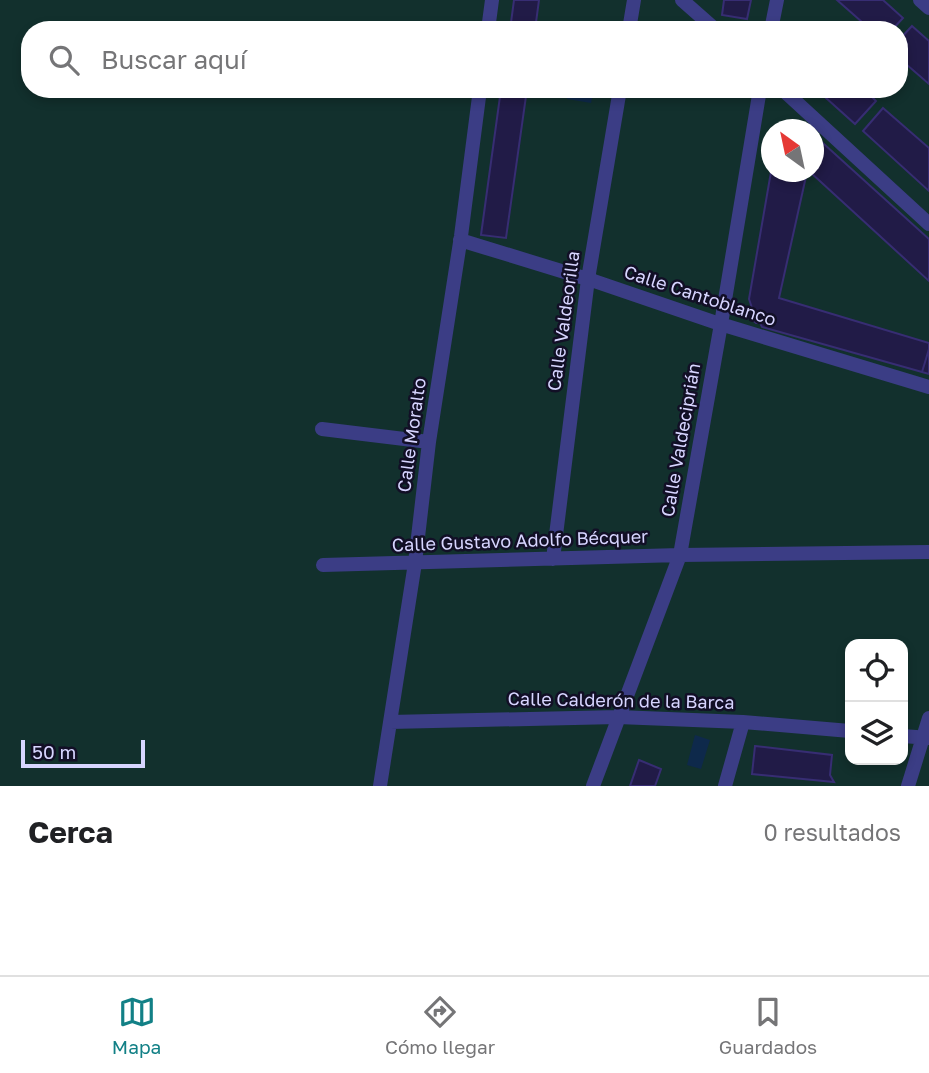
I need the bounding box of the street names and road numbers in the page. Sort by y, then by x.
street label: Calle Valdeorilla [542,249,584,392]
street label: Calle Cantoblanco [621,260,779,330]
street label: Calle Valdeciprián [656,361,704,518]
street label: Calle Moralto [392,376,430,494]
street label: Calle Gustavo Adolfo Bécquer [391,525,648,555]
street label: Calle Calderón de la Barca [507,687,735,713]

